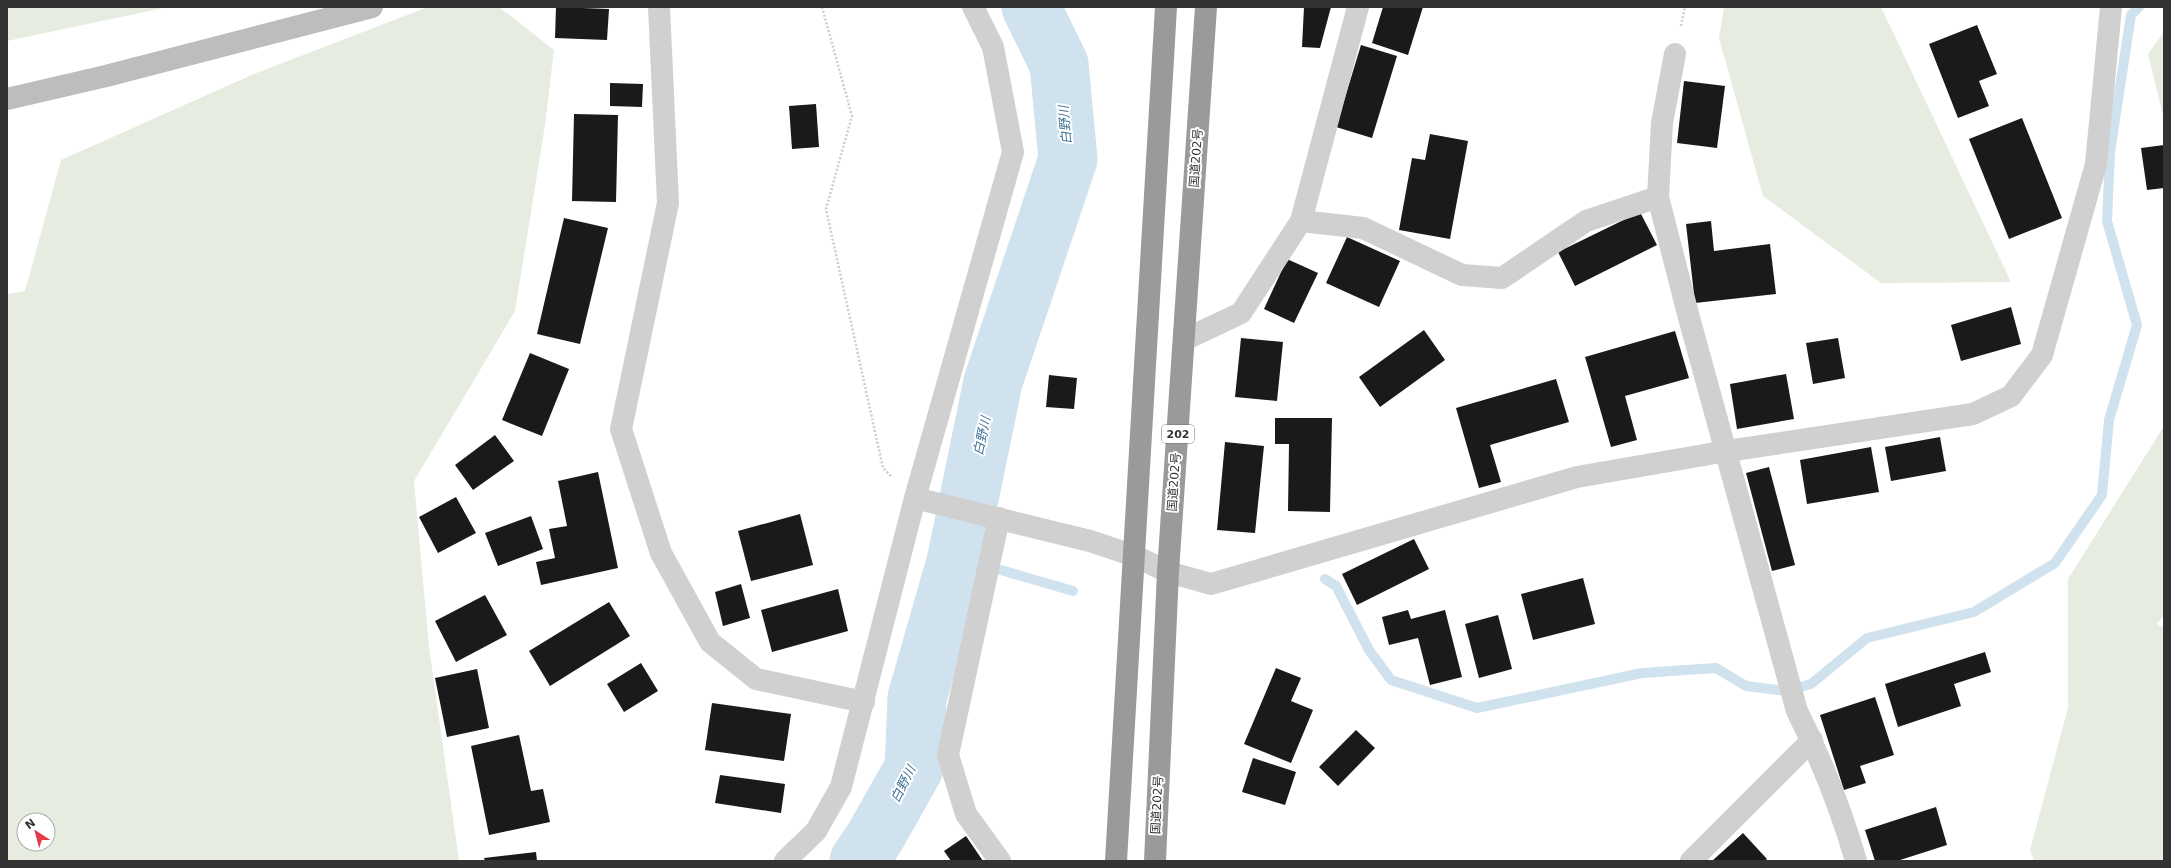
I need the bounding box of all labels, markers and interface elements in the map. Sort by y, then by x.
water label: 白野川 [1056,103,1074,145]
street label: 国道202号 [1187,128,1205,188]
water label: 白野川 [971,413,994,457]
road number: 202 [1162,425,1194,443]
street label: 国道202号 [1165,452,1183,512]
water label: 白野川 [887,761,919,805]
street label: 国道202号 [1148,775,1166,835]
north arrow [16,812,56,852]
text: N [23,816,38,832]

